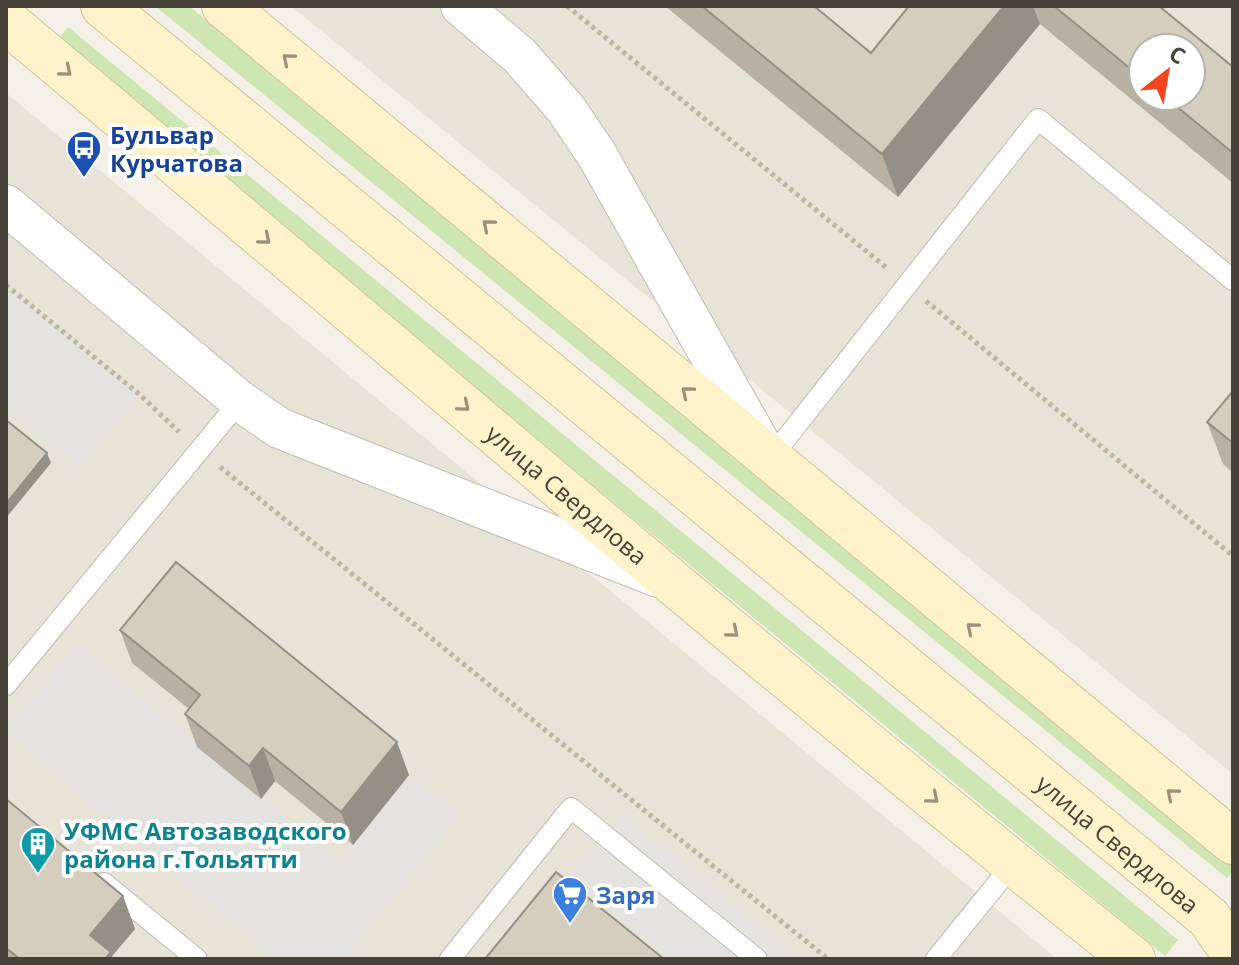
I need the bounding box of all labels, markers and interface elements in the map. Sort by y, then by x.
north arrow [1127,32,1207,112]
text: С [1164,38,1192,70]
one-way arrow [282,54,297,69]
one-way arrow [57,61,71,76]
place label: Бульвар Курчатова [110,118,243,179]
bus stop icon: Бульвар Курчатова [65,129,103,179]
one-way arrow [482,220,497,235]
one-way arrow [255,229,270,244]
one-way arrow [682,387,697,402]
one-way arrow [454,396,469,411]
street label: улица Свердлова [479,416,655,572]
one-way arrow [723,622,738,637]
one-way arrow [966,623,981,638]
street label: улица Свердлова [1030,766,1207,920]
one-way arrow [924,788,938,803]
one-way arrow [1167,789,1181,804]
place label: УФМС Автозаводского района г.Тольятти [64,814,347,875]
building icon: УФМС Автозаводского района г.Тольятти [19,825,57,875]
supermarket icon: Заря [551,875,589,925]
place label: Заря [596,878,655,911]

